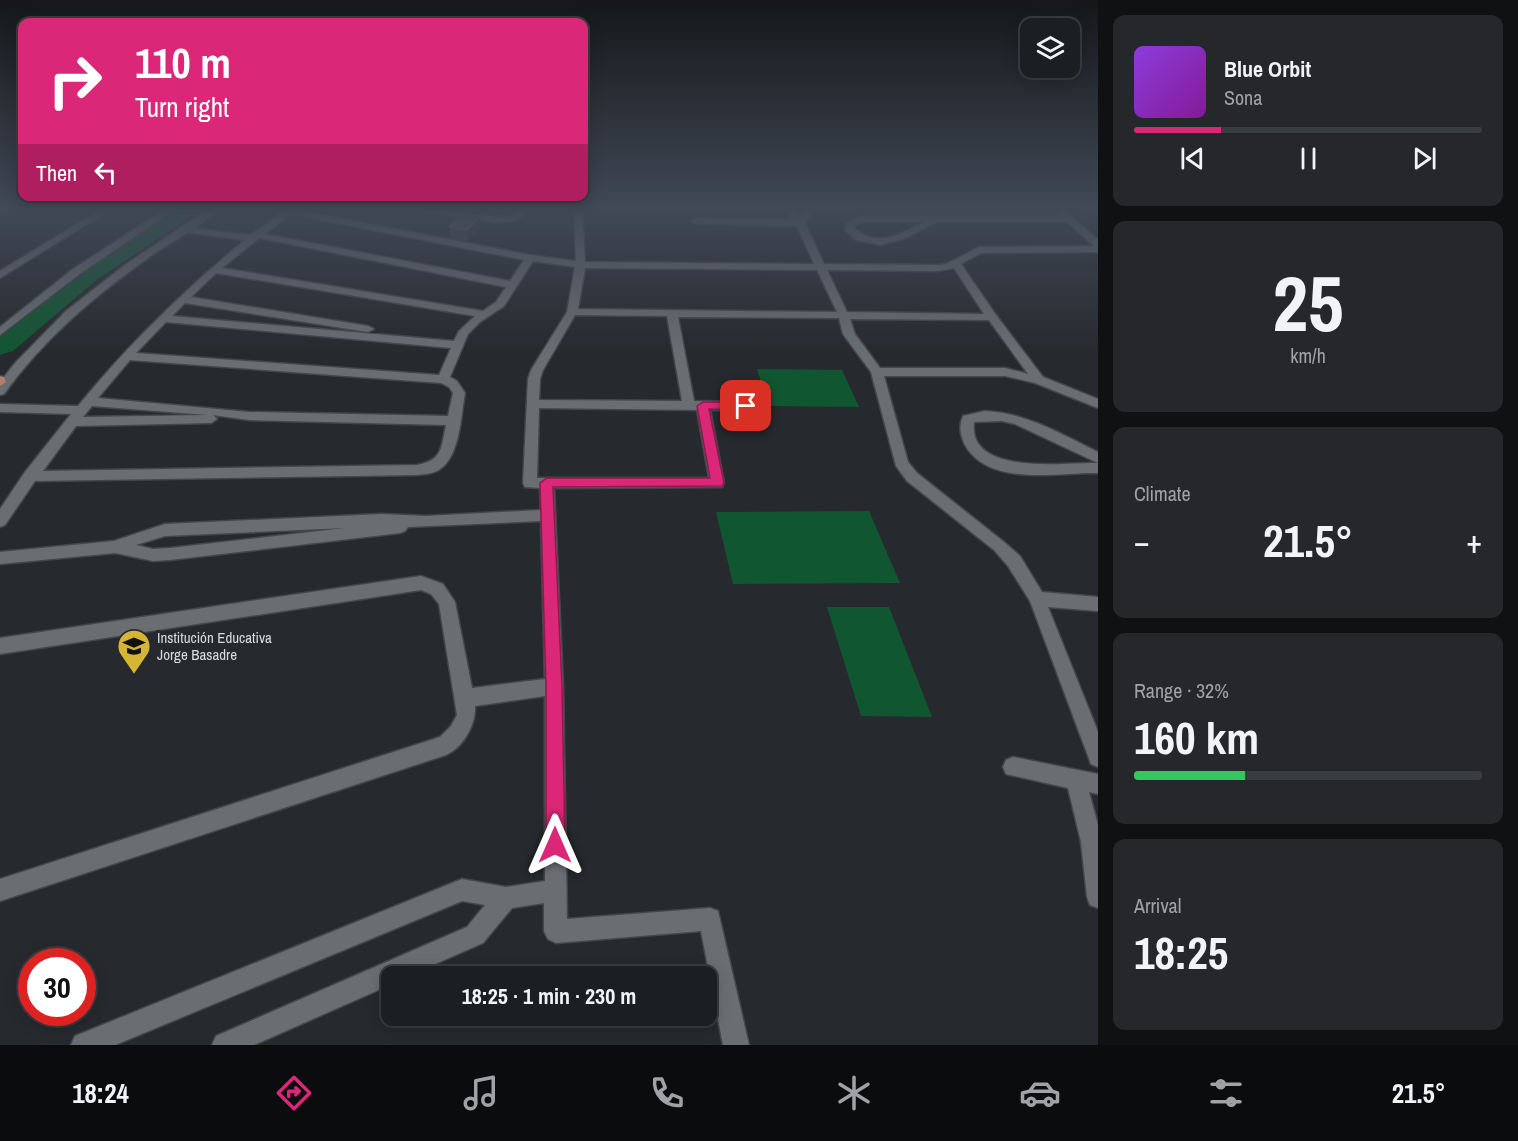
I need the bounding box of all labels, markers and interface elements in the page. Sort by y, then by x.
map controls [1020,18,1080,78]
button: layers [1020,18,1080,78]
text: 110 m [135,35,231,91]
icon: right [36,42,114,120]
text: Blue Orbit [1224,54,1311,84]
text: Sona [1224,84,1262,111]
text: Turn right [135,89,229,125]
icon: previous [1176,142,1209,175]
icon: pause [1292,142,1325,175]
icon: next [1408,142,1441,175]
icon: left [89,156,122,189]
text: Then [36,158,77,188]
text: 25 [1272,250,1344,355]
text: km/h [1290,342,1326,369]
pin [720,380,771,431]
icon: arrive [729,389,762,422]
text: Climate [1134,480,1191,507]
text: 21.5° [1263,510,1353,571]
text: − [1134,519,1150,563]
text: + [1466,519,1482,563]
place label: Institución Educativa Jorge Basadre [157,627,272,665]
school or university icon: Institución Educativa Jorge Basadre [116,628,152,675]
text: Range · 32% [1134,677,1229,704]
text: 160 km [1134,707,1259,768]
position arrow [523,813,587,877]
text: Arrival [1134,892,1181,919]
text: 18:25 [1134,922,1228,983]
speed limit sign: 30 [18,948,96,1026]
text: 18:25 · 1 min · 230 m [462,981,636,1011]
icon: directions [273,1072,315,1114]
icon: music [460,1072,502,1114]
icon: phone [646,1072,688,1114]
icon: climate [833,1072,875,1114]
icon: car [1019,1072,1061,1114]
icon: filters [1205,1072,1247,1114]
text: 18:24 [72,1075,129,1111]
text: 21.5° [1392,1075,1446,1111]

